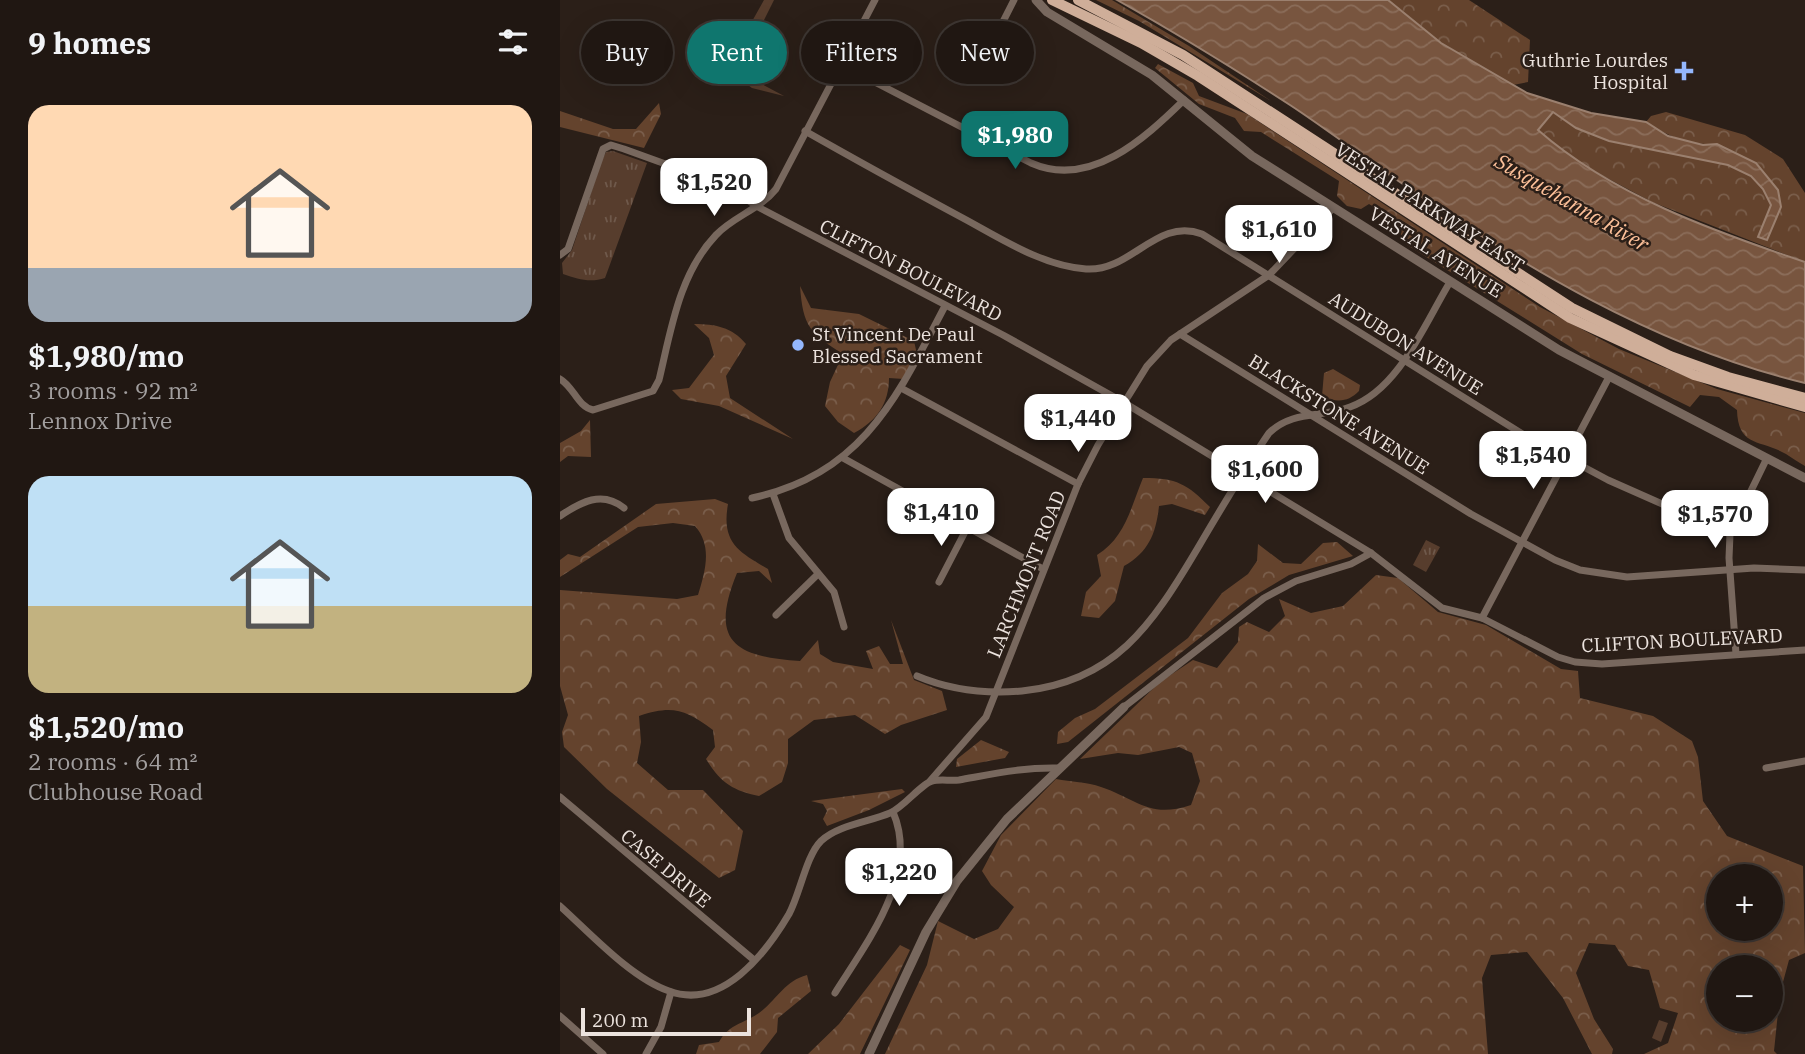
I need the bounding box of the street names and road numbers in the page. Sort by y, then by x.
street label: VESTAL PARKWAY EAST [1331,137,1529,277]
street label: VESTAL AVENUE [1365,201,1507,303]
street label: CLIFTON BOULEVARD [816,214,1006,326]
street label: AUDUBON AVENUE [1324,286,1488,400]
street label: BLACKSTONE AVENUE [1244,349,1434,479]
street label: LARCHMONT ROAD [981,487,1071,661]
street label: CLIFTON BOULEVARD [1581,623,1783,657]
street label: CASE DRIVE [616,823,716,913]

